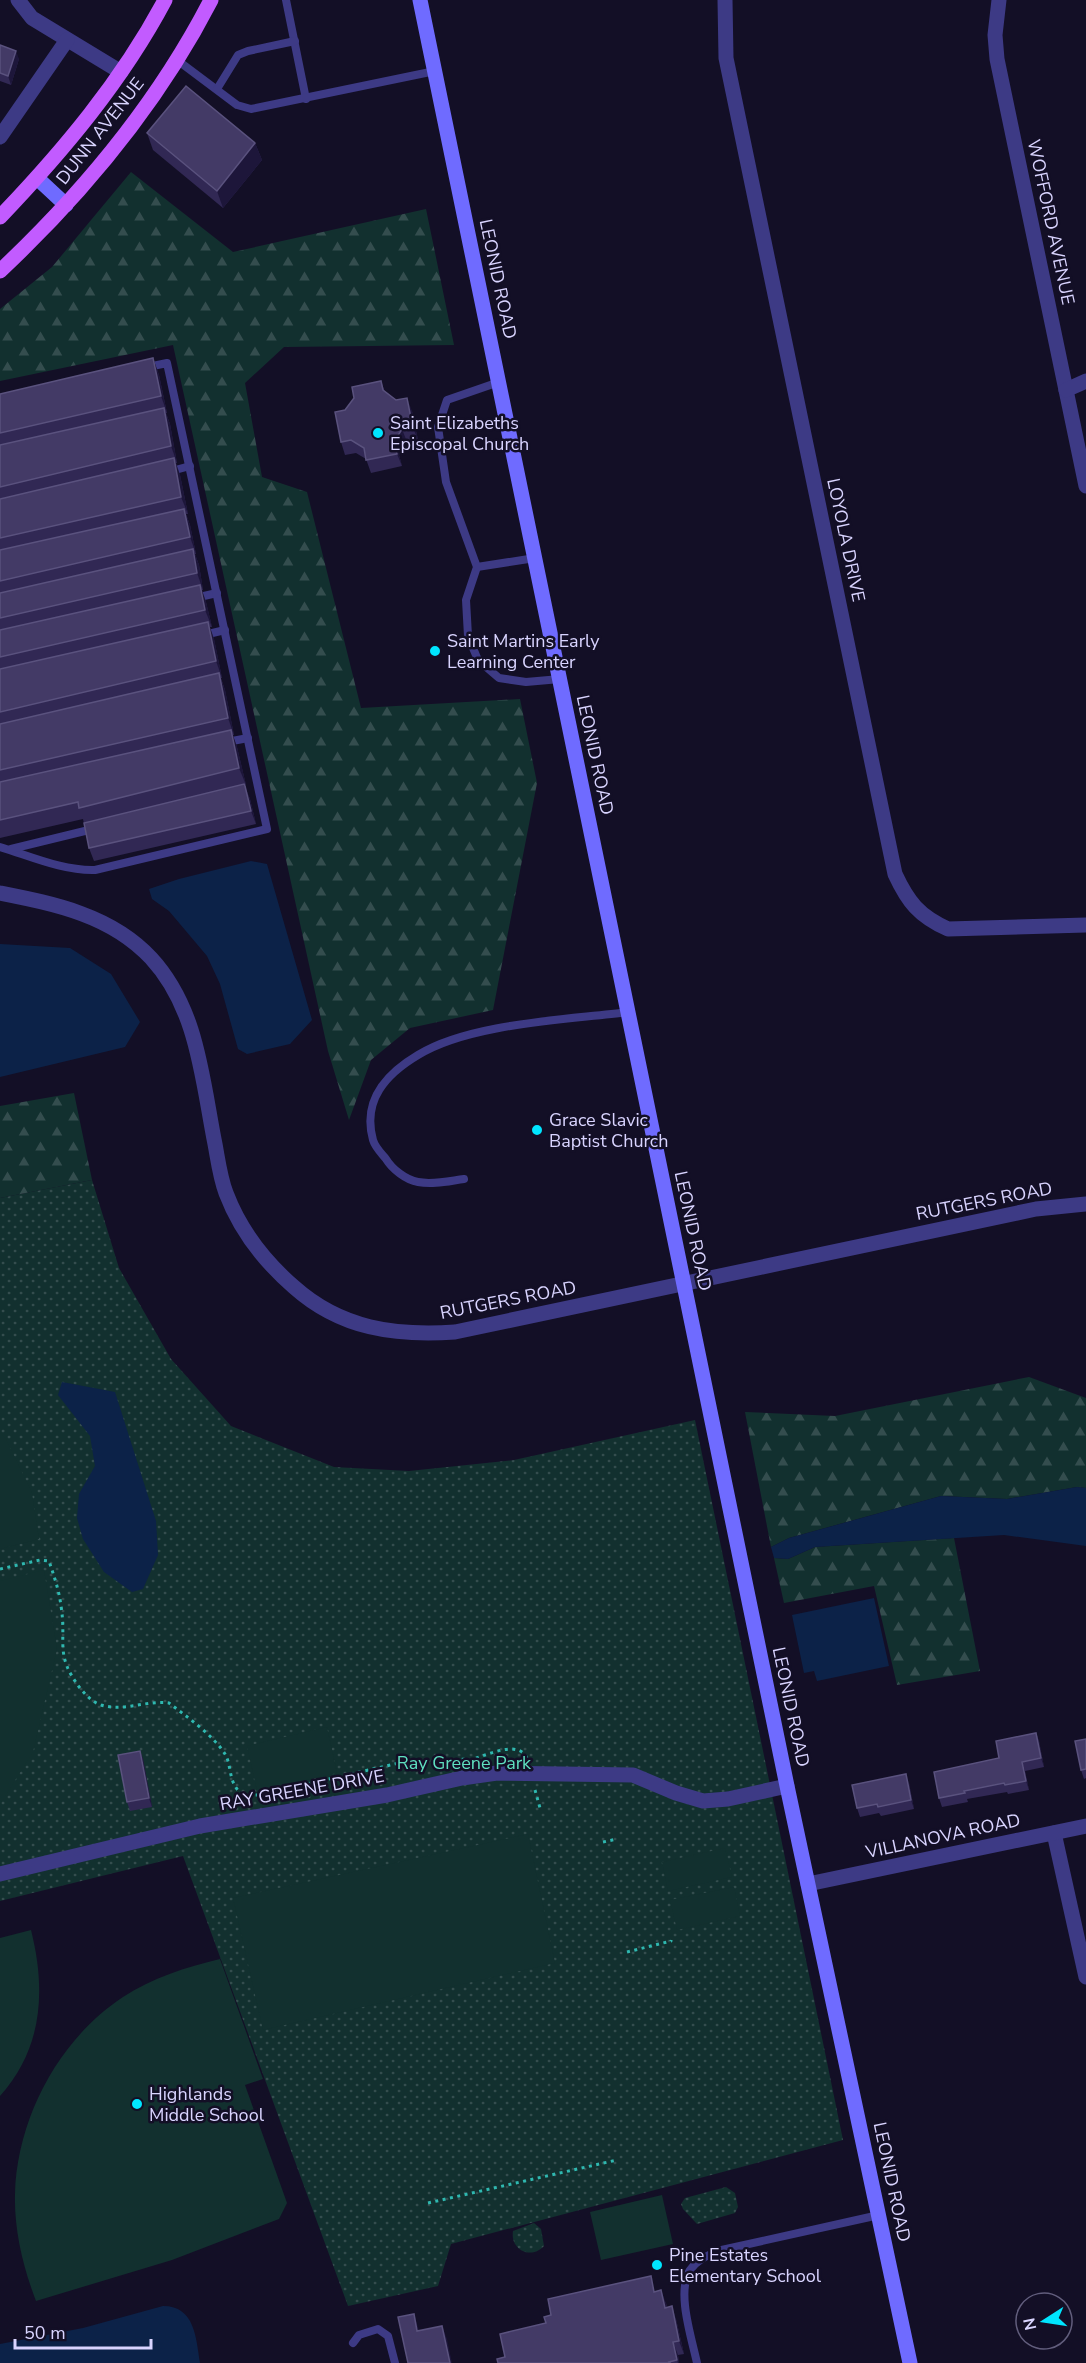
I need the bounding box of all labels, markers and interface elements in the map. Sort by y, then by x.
street label: DUNN AVENUE [51,73,149,189]
street label: WOFFORD AVENUE [1022,137,1080,307]
street label: LEONID ROAD [474,217,522,341]
place label: Saint Elizabeths Episcopal Church [390,411,529,456]
marker: Saint Elizabeths Episcopal Church [371,426,385,440]
street label: LOYOLA DRIVE [821,476,871,604]
place label: Saint Martins Early Learning Center [447,629,600,674]
marker: Saint Martins Early Learning Center [428,644,442,658]
street label: LEONID ROAD [571,693,619,817]
place label: Grace Slavic Baptist Church [549,1108,668,1153]
marker: Grace Slavic Baptist Church [530,1123,544,1137]
street label: LEONID ROAD [669,1169,717,1293]
street label: RUTGERS ROAD [914,1176,1054,1226]
street label: RUTGERS ROAD [438,1275,578,1325]
street label: LEONID ROAD [767,1645,815,1769]
park label: Ray Greene Park [397,1751,532,1775]
street label: RAY GREENE DRIVE [218,1764,386,1816]
street label: VILLANOVA ROAD [863,1808,1022,1864]
place label: Highlands Middle School [149,2082,265,2127]
marker: Highlands Middle School [130,2097,144,2111]
street label: LEONID ROAD [868,2120,916,2244]
place label: Pine Estates Elementary School [669,2243,822,2288]
marker: Pine Estates Elementary School [650,2258,664,2272]
north arrow [1014,2291,1074,2351]
scale bar [15,2312,152,2350]
text: N [1018,2316,1042,2332]
text: 50 m [24,2321,66,2345]

